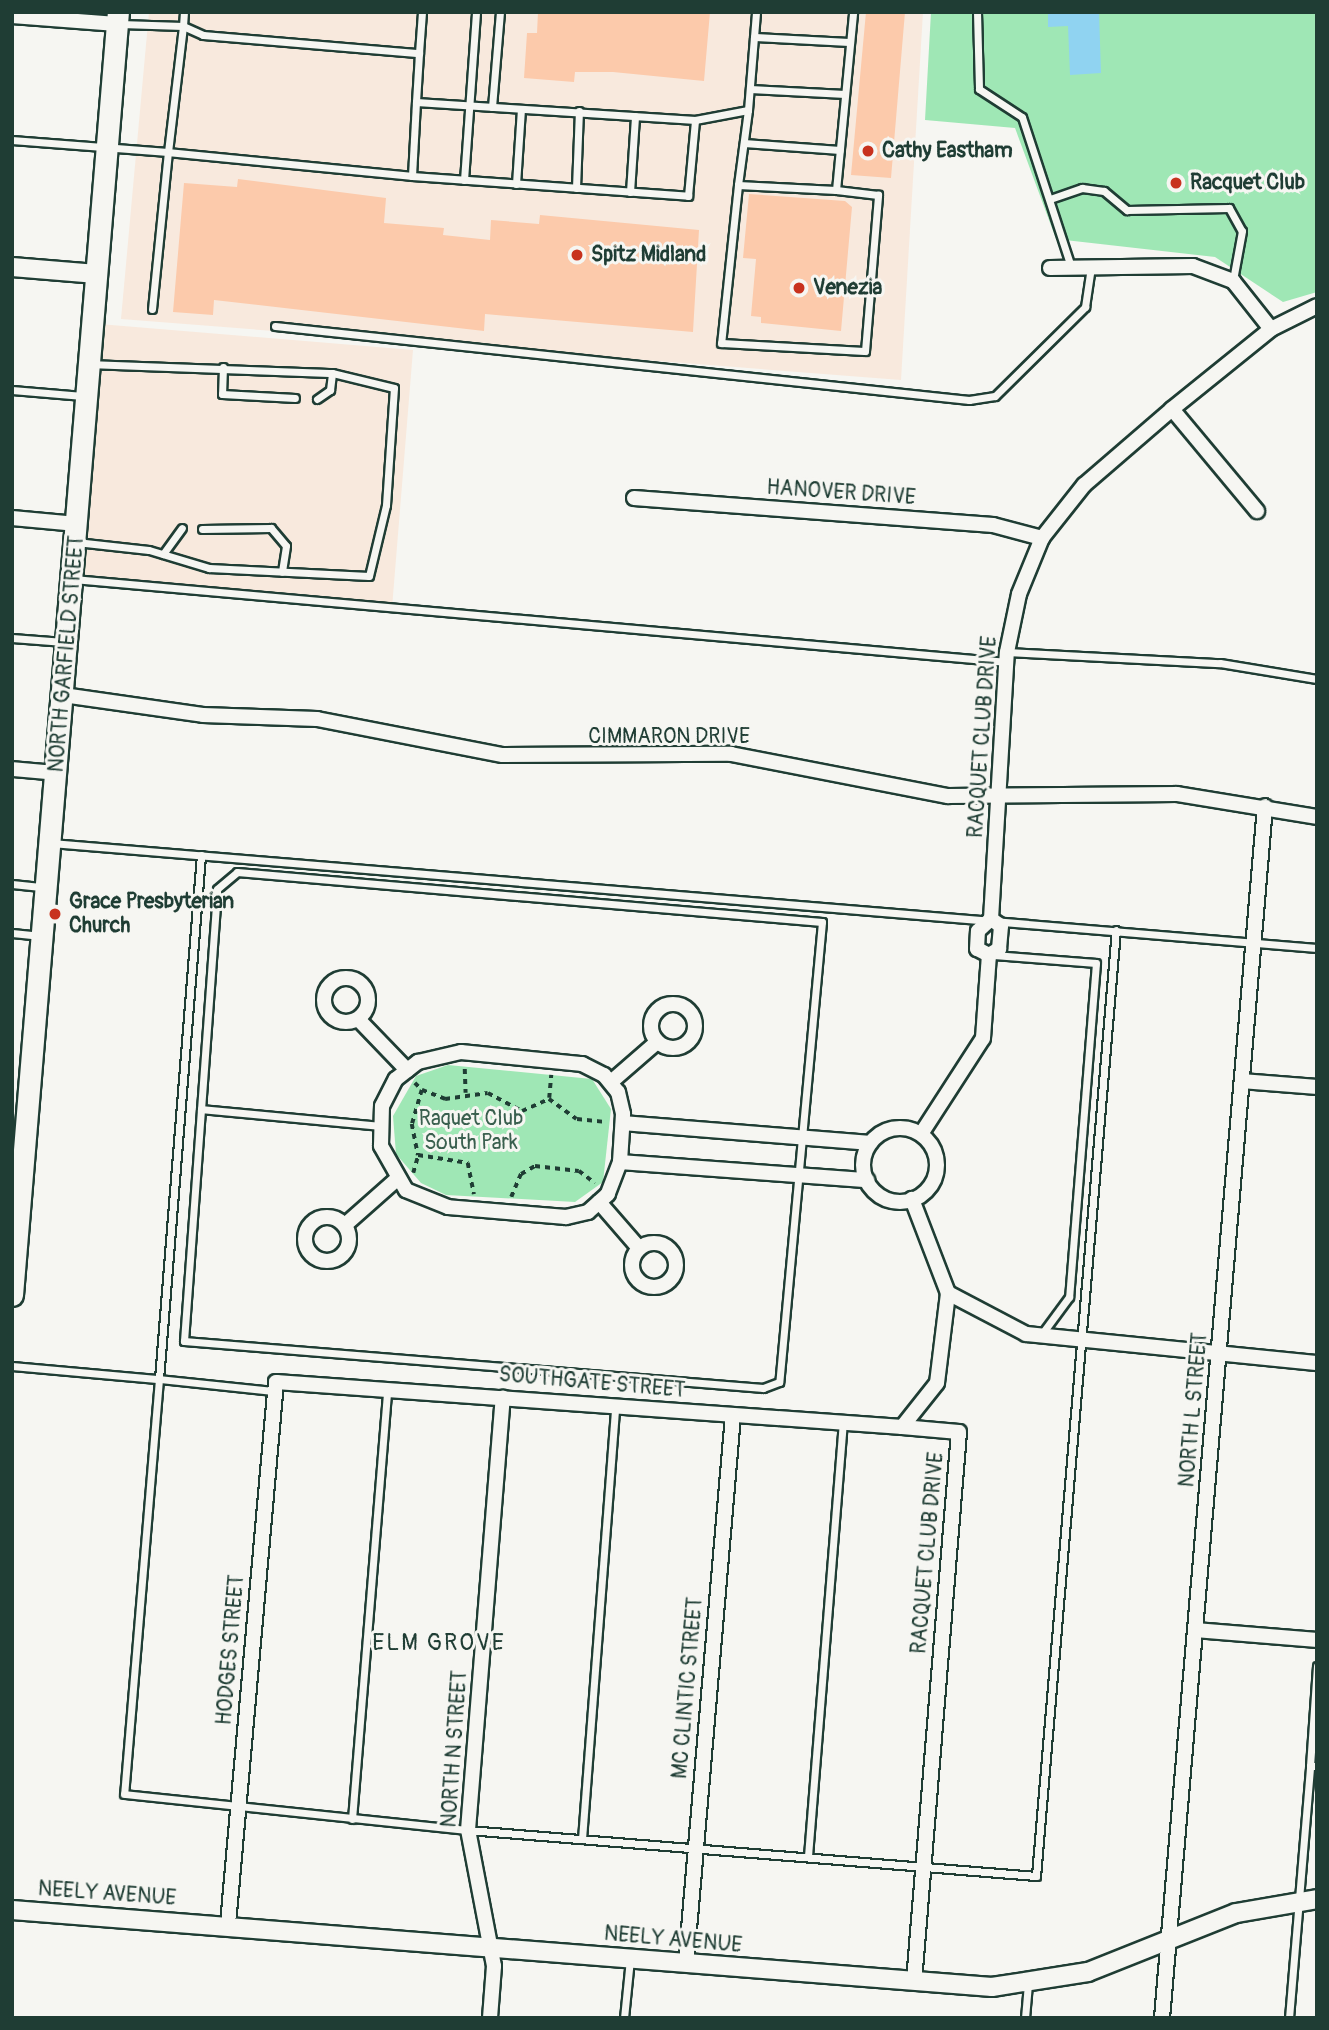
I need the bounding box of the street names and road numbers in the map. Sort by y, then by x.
street label: HANOVER DRIVE [766,475,916,511]
street label: NORTH GARFIELD STREET [44,535,90,773]
street label: RACQUET CLUB DRIVE [963,635,1003,839]
street label: CIMMARON DRIVE [588,724,750,750]
street label: NORTH L STREET [1175,1332,1213,1488]
street label: SOUTHGATE STREET [498,1362,686,1404]
street label: RACQUET CLUB DRIVE [907,1451,949,1655]
street label: HODGES STREET [212,1574,250,1726]
street label: MC CLINTIC STREET [668,1596,708,1780]
street label: NORTH N STREET [437,1670,473,1828]
street label: NEELY AVENUE [37,1877,177,1911]
street label: NEELY AVENUE [603,1921,743,1959]

